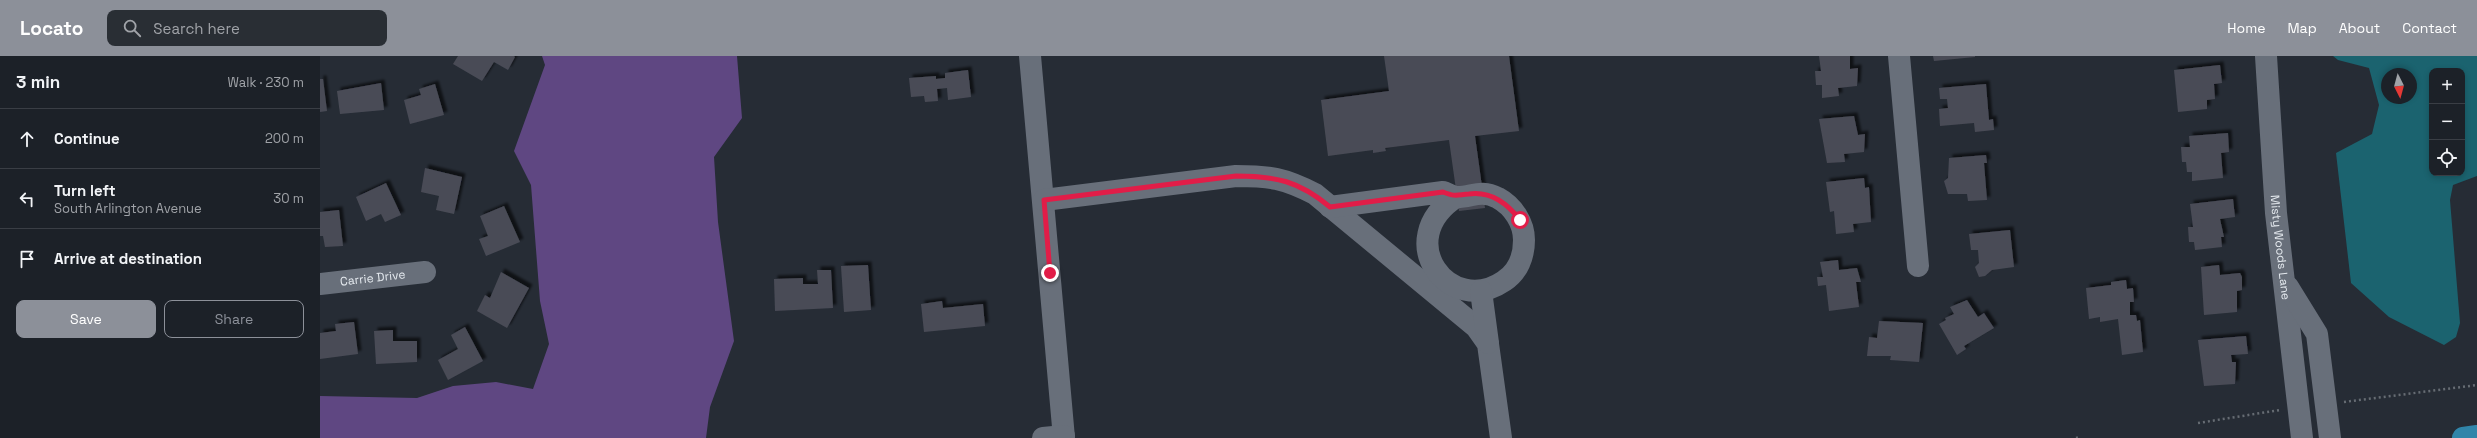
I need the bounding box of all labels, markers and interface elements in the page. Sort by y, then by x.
search box [107,10,387,46]
text: Locato [20,16,83,41]
icon: search [121,17,143,39]
text: Search here [153,19,240,38]
text: Home [2227,19,2265,37]
text: Map [2287,19,2317,37]
text: About [2339,19,2380,37]
text: Contact [2402,19,2457,37]
north arrow [2381,68,2417,104]
map controls [2429,68,2465,176]
button: + [2429,68,2465,104]
text: 3 min [16,71,60,93]
text: Walk · 230 m [227,74,304,91]
button: − [2429,104,2465,140]
icon: ahead [16,128,38,150]
text: Continue [54,129,120,148]
text: 200 m [265,130,304,147]
button: locate [2429,140,2465,176]
text: Turn left [54,181,116,200]
icon: left [16,188,38,210]
text: 30 m [273,190,304,207]
street label: Misty Woods Lane [2267,194,2294,301]
text: South Arlington Avenue [54,200,202,217]
route start [1511,211,1529,229]
icon: arrive [16,248,38,270]
text: Arrive at destination [54,249,202,268]
route end [1041,264,1059,282]
street label: Carrie Drive [339,266,406,290]
button: Save [16,300,156,338]
button: Share [164,300,304,338]

